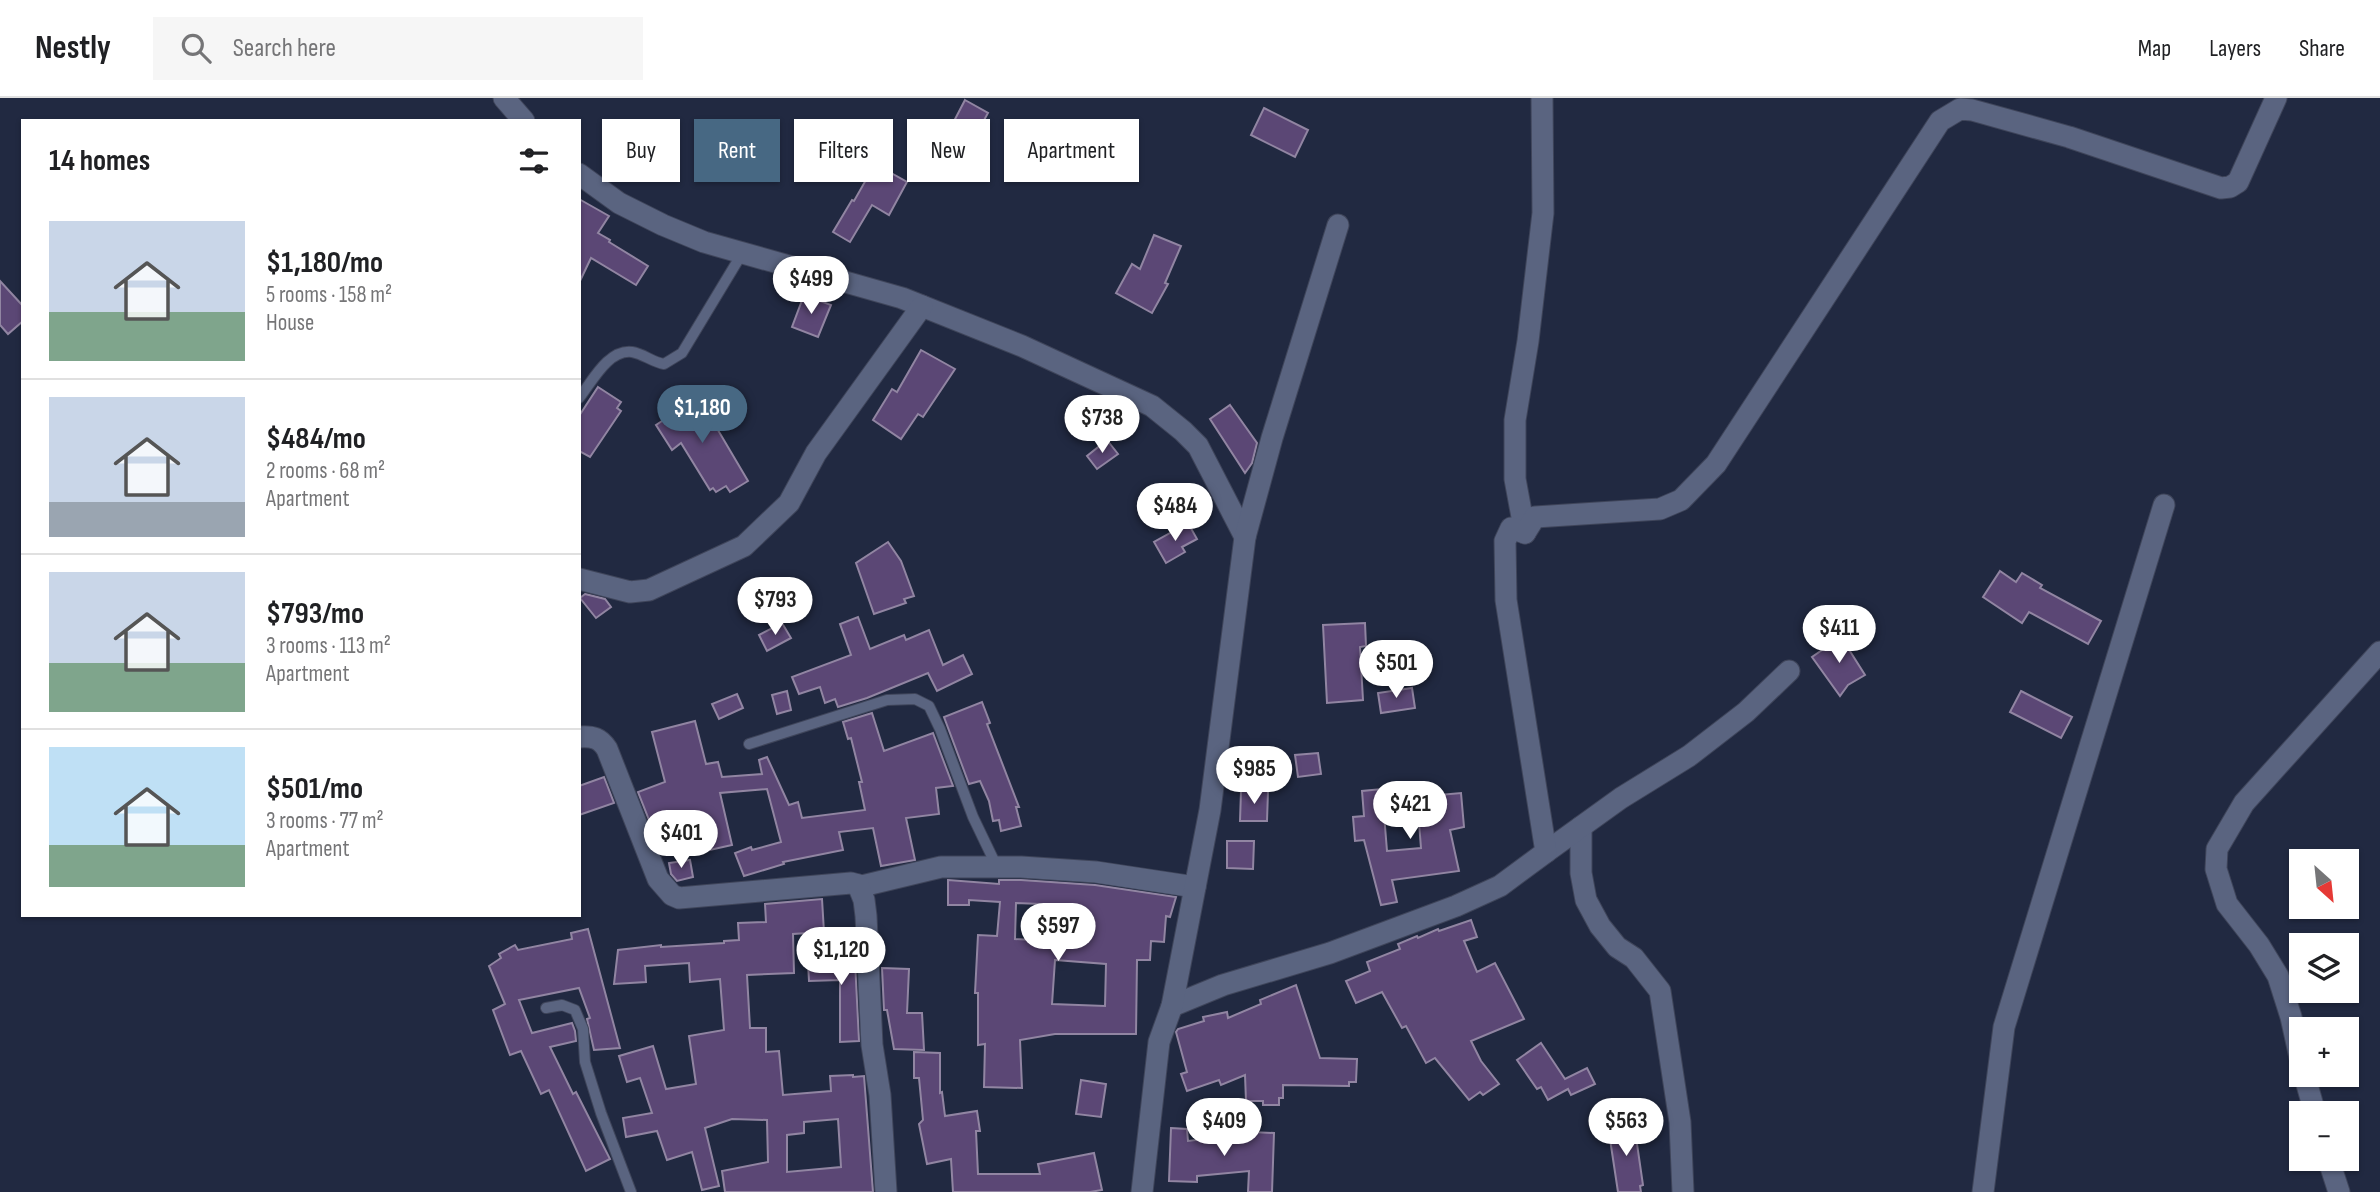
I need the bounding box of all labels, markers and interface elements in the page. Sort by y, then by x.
search box [153,17,643,80]
text: Nestly [35,28,111,68]
icon: search [177,29,215,67]
text: Search here [233,33,336,64]
text: Map [2138,34,2171,63]
text: Layers [2209,34,2261,63]
text: Share [2299,34,2345,63]
chip: Buy [602,119,680,182]
chip: Rent [694,119,780,182]
chip: Filters [794,119,893,182]
chip: New [907,119,990,182]
chip: Apartment [1004,119,1139,182]
icon: filters [515,142,553,180]
text: 14 homes [49,143,150,179]
text: $1,180/mo [266,245,383,281]
icon: home [105,249,189,333]
pin: $499 [770,256,852,316]
text: $499 [789,265,833,293]
text: 5 rooms · 158 m² [266,281,392,309]
text: House [266,309,314,337]
pin: $1,180 [645,386,759,445]
text: $1,180 [673,394,731,422]
pin: $738 [1061,396,1143,455]
text: $738 [1081,404,1123,432]
text: $484/mo [266,421,366,457]
icon: home [105,425,189,509]
text: 2 rooms · 68 m² [266,457,385,485]
pin: $484 [1134,484,1216,543]
text: Apartment [266,485,350,513]
text: $484 [1153,492,1197,520]
pin: $793 [734,578,816,637]
text: $793 [754,586,797,614]
text: $793/mo [266,596,364,632]
icon: home [105,600,189,684]
pin: $411 [1798,606,1880,665]
text: $411 [1819,614,1859,642]
text: 3 rooms · 113 m² [266,632,391,660]
pin: $501 [1355,640,1437,700]
text: $501 [1375,649,1417,677]
text: Apartment [266,660,350,688]
pin: $985 [1213,746,1295,806]
text: $985 [1232,755,1276,783]
text: $501/mo [266,771,363,807]
icon: home [105,775,189,859]
pin: $421 [1369,782,1451,841]
text: $421 [1389,790,1431,818]
text: 3 rooms · 77 m² [266,807,384,835]
pin: $401 [640,810,722,870]
text: $401 [660,819,702,847]
text: Apartment [266,835,350,863]
north arrow [2289,849,2359,919]
map controls [2289,849,2359,1171]
pin: $597 [1017,904,1099,963]
text: $597 [1037,912,1079,940]
pin: $1,120 [784,928,898,987]
button: layers [2289,933,2359,1003]
text: $1,120 [812,936,870,964]
button: + [2289,1017,2359,1087]
pin: $409 [1183,1098,1265,1158]
pin: $563 [1585,1098,1667,1158]
button: − [2289,1101,2359,1171]
text: $409 [1202,1107,1246,1135]
text: $563 [1605,1107,1648,1135]

